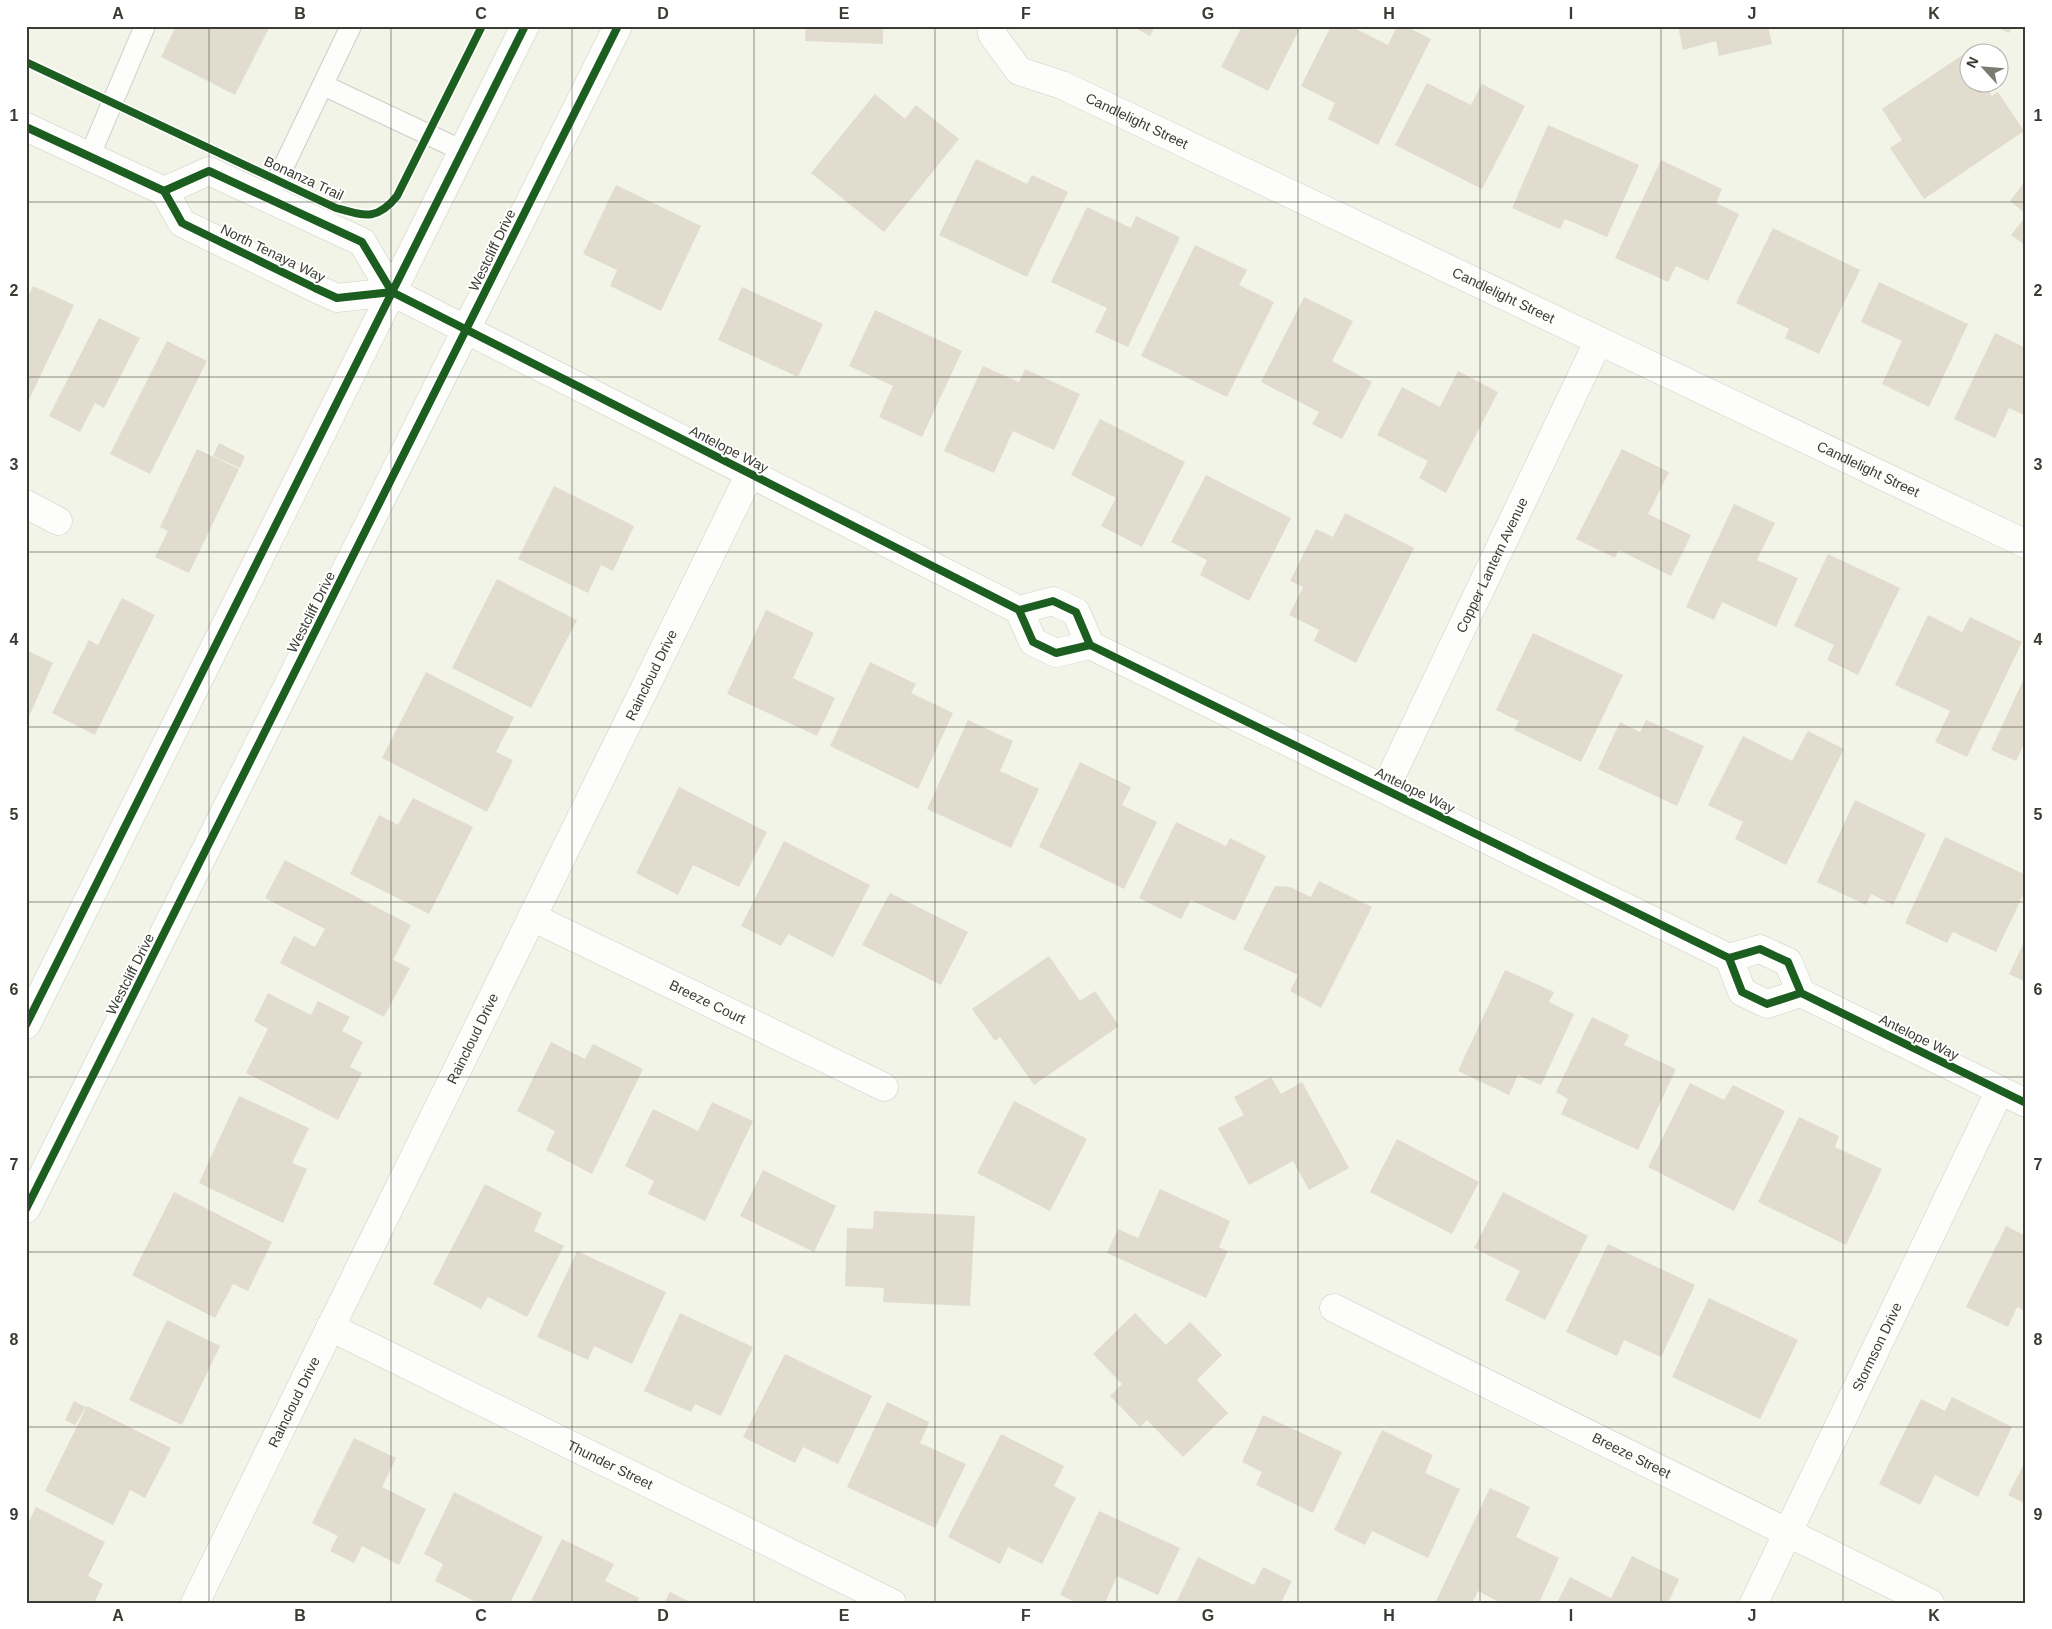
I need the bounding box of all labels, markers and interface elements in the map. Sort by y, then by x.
text: A [112,5,124,22]
text: B [294,5,306,22]
text: C [475,5,487,22]
text: D [657,5,669,22]
text: E [839,5,850,22]
text: F [1021,5,1031,22]
text: G [1202,5,1214,22]
text: H [1383,5,1395,22]
text: I [1569,5,1573,22]
text: J [1748,5,1756,22]
text: K [1928,5,1940,22]
north arrow [1960,42,2010,92]
text: N [1963,54,1982,70]
street label: Candlelight Street [1083,89,1191,152]
text: 1 [10,107,19,124]
text: 1 [2034,107,2043,124]
street label: Bonanza Trail [262,153,346,203]
street label: Westcliff Drive [465,206,519,293]
street label: North Tenaya Way [218,221,328,285]
street label: Candlelight Street [1450,264,1557,326]
text: 2 [10,282,19,299]
text: 2 [2034,282,2043,299]
street label: Antelope Way [687,422,771,476]
street label: Candlelight Street [1814,438,1922,500]
text: 3 [10,456,19,473]
text: 3 [2034,456,2043,473]
street label: Copper Lantern Avenue [1453,495,1531,635]
street label: Westcliff Drive [284,569,338,655]
street label: Raincloud Drive [622,627,680,723]
text: 4 [10,631,19,648]
text: 4 [2034,631,2043,648]
street label: Antelope Way [1373,764,1457,816]
text: 5 [10,806,19,823]
text: 5 [2034,806,2043,823]
street label: Westcliff Drive [103,931,157,1017]
street label: Breeze Court [667,977,748,1027]
text: 6 [10,981,19,998]
text: 6 [2034,981,2043,998]
street label: Raincloud Drive [443,990,502,1086]
street label: Antelope Way [1877,1011,1961,1063]
text: 7 [10,1156,19,1173]
text: 7 [2034,1156,2043,1173]
street label: Stormson Drive [1849,1300,1905,1394]
text: 8 [10,1331,19,1348]
text: 8 [2034,1331,2043,1348]
street label: Raincloud Drive [265,1354,323,1450]
street label: Breeze Street [1590,1429,1674,1481]
street label: Thunder Street [565,1437,656,1492]
text: 9 [10,1506,19,1523]
text: 9 [2034,1506,2043,1523]
text: A [112,1607,124,1624]
text: B [294,1607,306,1624]
text: C [475,1607,487,1624]
text: D [657,1607,669,1624]
text: E [839,1607,850,1624]
text: F [1021,1607,1031,1624]
text: G [1202,1607,1214,1624]
text: H [1383,1607,1395,1624]
text: I [1569,1607,1573,1624]
text: J [1748,1607,1756,1624]
text: K [1928,1607,1940,1624]

